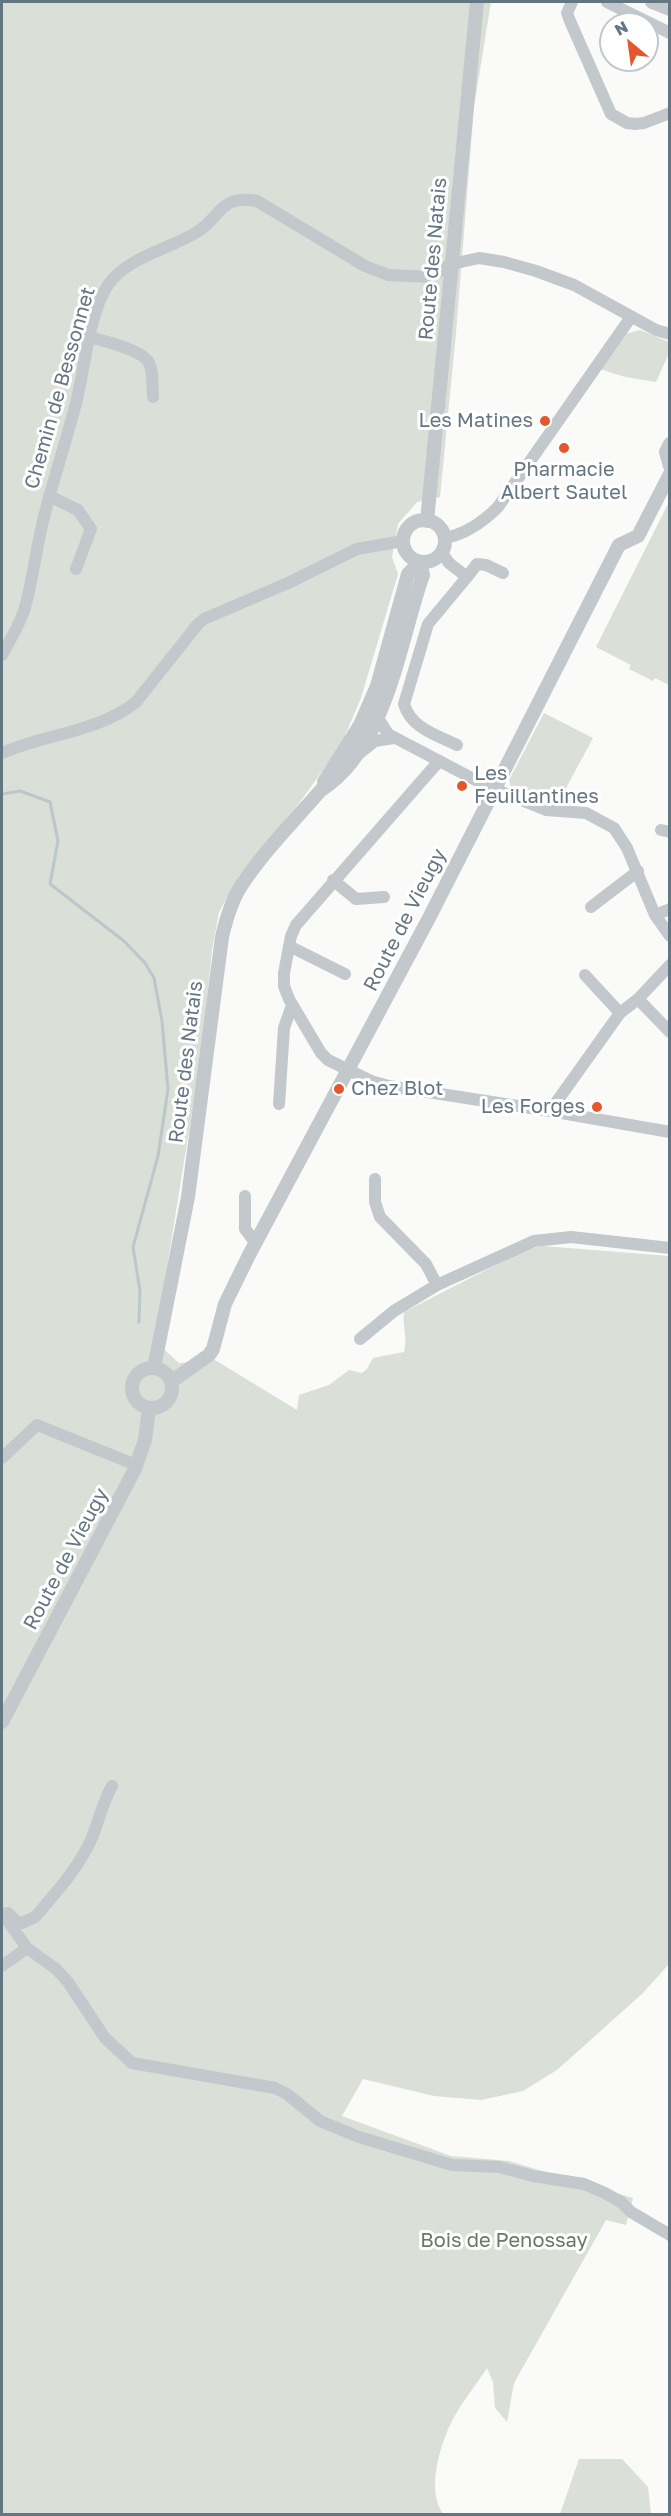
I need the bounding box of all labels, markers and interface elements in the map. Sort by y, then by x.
north arrow [599,12,659,72]
text: N [611,16,631,40]
street label: Route des Natais [414,177,452,341]
street label: Chemin de Bessonnet [20,284,100,492]
place label: Les Matines [418,409,533,433]
marker: Les Matines [538,414,552,428]
marker: Pharmacie Albert Sautel [557,441,571,455]
place label: Pharmacie Albert Sautel [501,458,627,505]
place label: Les Feuillantines [474,762,599,809]
marker: Les Feuillantines [455,779,469,793]
street label: Route de Vieugy [359,845,451,995]
street label: Route des Natais [164,980,208,1144]
place label: Chez Blot [351,1077,443,1101]
marker: Chez Blot [332,1082,346,1096]
place label: Les Forges [481,1095,585,1119]
marker: Les Forges [590,1100,604,1114]
street label: Route de Vieugy [19,1484,113,1634]
park label: Bois de Penossay [420,2229,588,2253]

